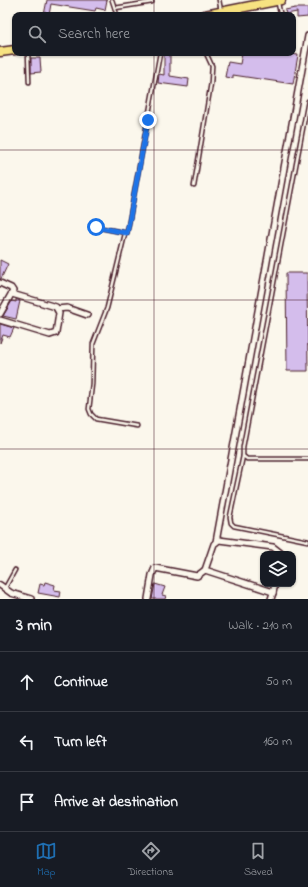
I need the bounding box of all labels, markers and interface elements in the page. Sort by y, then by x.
search box [12,12,296,56]
icon: search [26,23,48,45]
text: Search here [58,23,130,45]
route end [139,111,157,129]
route start [87,218,105,236]
map controls [260,551,296,587]
button: layers [260,551,296,587]
text: 3 min [16,613,52,638]
text: Walk · 210 m [228,616,292,635]
icon: ahead [16,671,38,693]
text: Continue [54,671,108,693]
text: 50 m [266,672,292,691]
icon: left [16,731,38,753]
text: Turn left [54,731,107,753]
text: 160 m [263,732,292,751]
icon: arrive [16,791,38,813]
text: Arrive at destination [54,791,178,813]
tab: Map [35,840,57,880]
tab: Directions [128,840,174,880]
tab: Saved [244,840,273,880]

